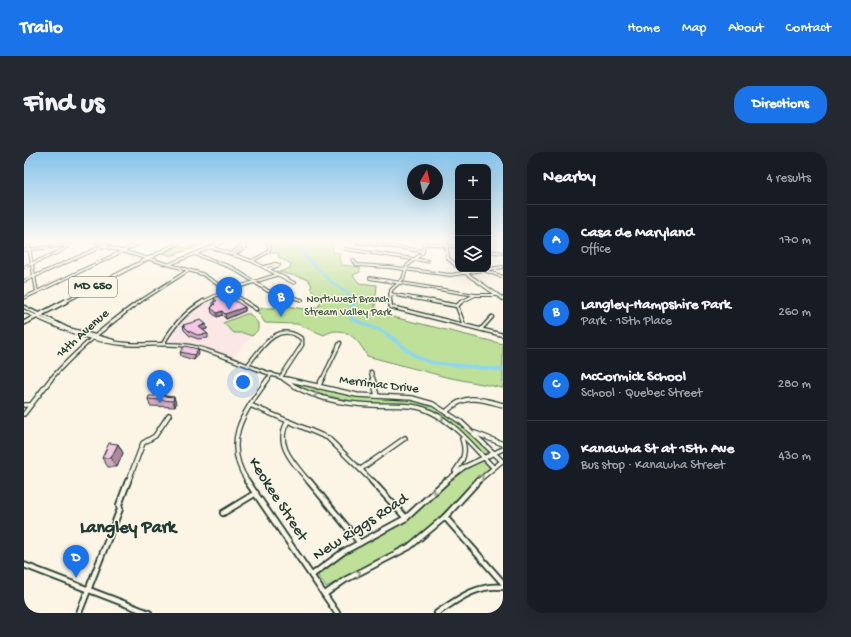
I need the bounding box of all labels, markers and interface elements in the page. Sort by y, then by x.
text: Trailo [20,17,63,40]
text: Home [628,20,660,37]
text: Map [682,20,706,37]
text: About [728,20,764,37]
text: Contact [786,20,831,37]
button: Directions [734,86,827,123]
text: Find us [24,88,104,121]
north arrow [407,164,443,200]
map controls [455,164,491,272]
button: + [455,164,491,200]
text: Nearby [543,168,596,188]
text: 4 results [767,171,811,186]
button: − [455,200,491,236]
text: Casa de Maryland [581,224,694,242]
text: A [552,233,560,248]
text: 170 m [779,233,811,248]
button: layers [455,236,491,272]
text: Office [581,242,611,257]
road number: MD 650 [69,277,117,297]
pin: C [216,277,242,310]
pin: B [268,284,294,317]
park label: Northwest Branch Stream Valley Park [304,294,393,319]
text: Langley-Hampshire Park [581,296,731,314]
text: B [553,305,559,320]
text: 260 m [778,305,811,320]
street label: 14th Avenue [53,306,113,362]
text: Park · 15th Place [581,314,672,329]
text: McCormick School [581,368,686,386]
pin: A [147,370,173,403]
your location [233,372,253,392]
street label: Merrimac Drive [338,373,420,397]
text: C [552,377,560,392]
text: 280 m [778,377,811,392]
text: School · Quebec Street [581,386,702,401]
one-way arrow [312,389,318,397]
one-way arrow [437,413,444,421]
text: Kanawha St at 15th Ave [581,440,734,458]
text: D [552,449,560,464]
text: 430 m [778,449,811,464]
street label: Keokee Street [243,455,312,546]
text: Bus stop · Kanawha Street [581,458,725,473]
one-way arrow [476,475,483,482]
one-way arrow [432,486,439,494]
street label: New Riggs Road [310,489,413,566]
district label: Langley Park [80,518,178,539]
pin: D [63,545,89,578]
one-way arrow [353,571,361,578]

